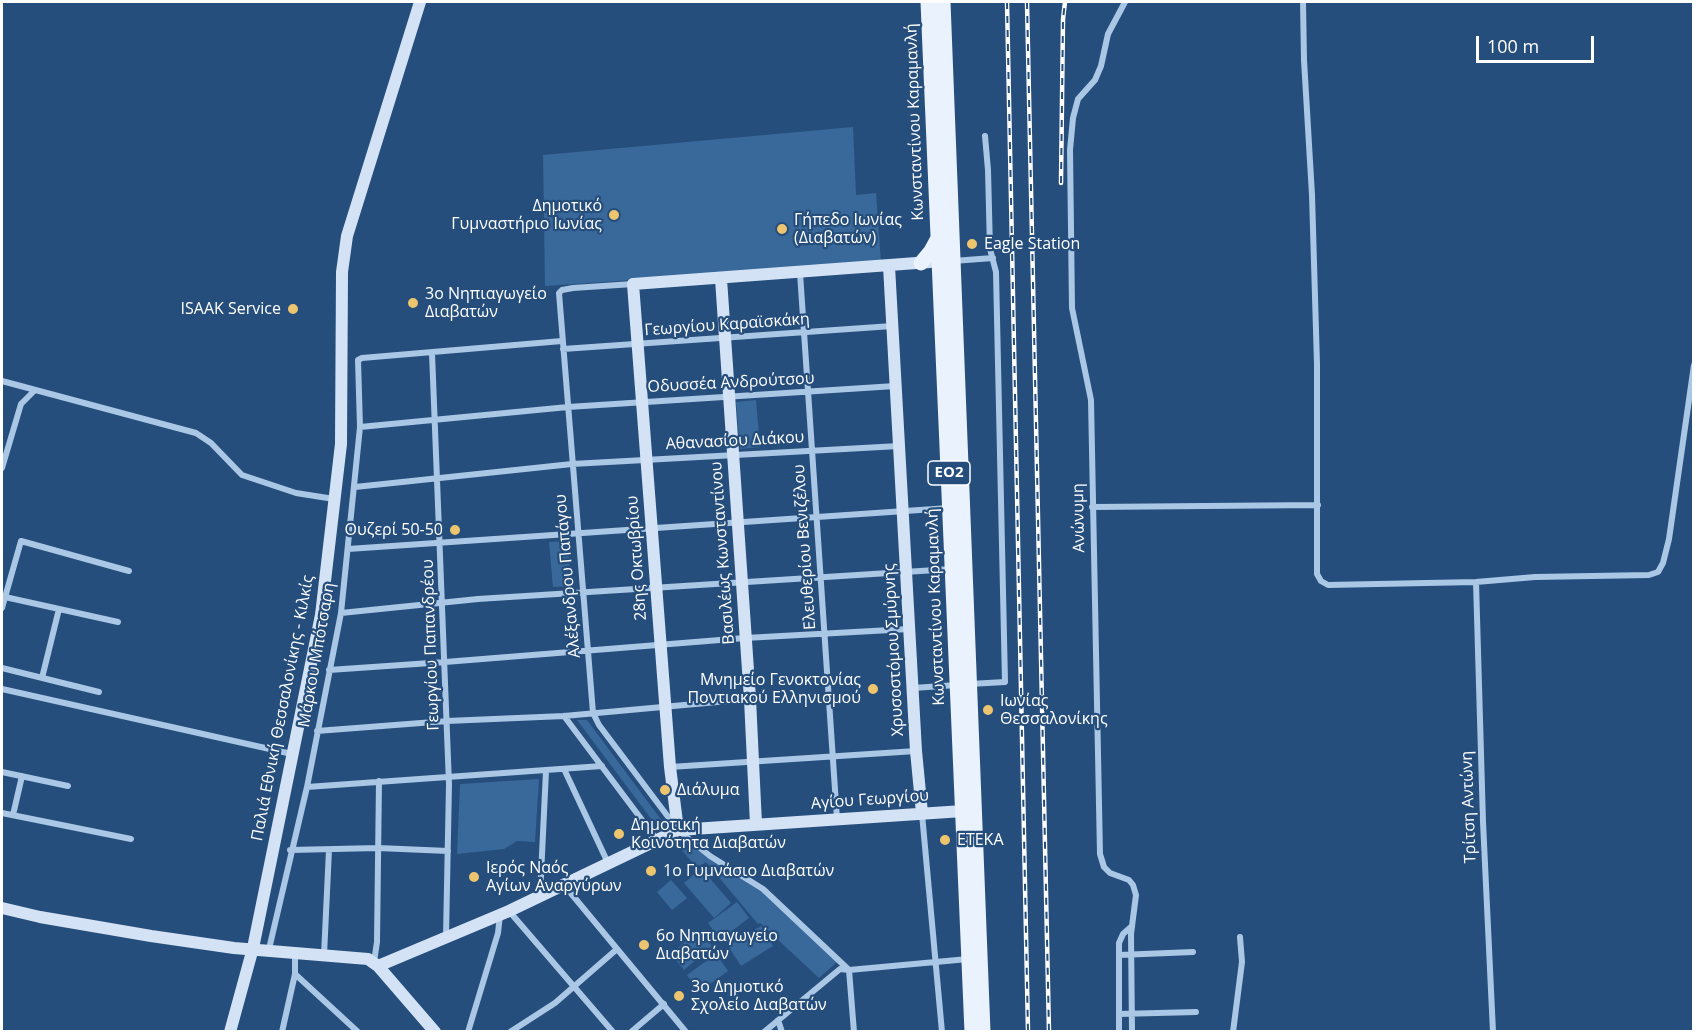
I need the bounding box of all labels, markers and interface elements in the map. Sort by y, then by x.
street label: Κωνσταντίνου Καραμανλή [902,23,928,221]
scale bar [1479,24,1598,62]
text: 100 m [1487,34,1539,58]
place label: Δημοτικό Γυμναστήριο Ιωνίας [451,196,602,234]
marker: Δημοτικό Γυμναστήριο Ιωνίας [607,208,621,222]
place label: Γήπεδο Ιωνίας (Διαβατών) [794,210,902,248]
marker: Γήπεδο Ιωνίας (Διαβατών) [775,222,789,236]
place label: Eagle Station [984,234,1080,254]
marker: Eagle Station [965,237,979,251]
place label: 3ο Νηπιαγωγείο Διαβατών [425,284,547,322]
marker: 3ο Νηπιαγωγείο Διαβατών [406,296,420,310]
place label: ISAAK Service [181,299,281,319]
marker: ISAAK Service [286,302,300,316]
street label: Γεωργίου Καραϊσκάκη [644,310,810,340]
street label: Οδυσσέα Ανδρούτσου [647,369,815,397]
street label: Αθανασίου Διάκου [665,428,805,454]
street label: Βασιλέως Κωνσταντίνου [707,461,739,645]
road number: ΕΟ2 [928,461,970,485]
street label: Ελευθερίου Βενιζέλου [790,464,820,630]
street label: Ανώνυμη [1069,483,1089,553]
street label: Αλέξανδρου Παπάγου [551,493,585,659]
street label: 28ης Οκτωβρίου [623,495,651,621]
street label: Κωνσταντίνου Καραμανλή [923,508,949,706]
place label: Ουζερί 50-50 [345,520,443,540]
marker: Ουζερί 50-50 [448,523,462,537]
street label: Γεωργίου Παπανδρέου [418,559,444,731]
street label: Χρυσοστόμου Σμύρνης [880,563,908,737]
street label: Παλιά Εθνική Θεσσαλονίκης - Κιλκίς [248,573,318,843]
street label: Μάρκου Μπότσαρη [295,581,339,729]
place label: Μνημείο Γενοκτονίας Ποντιακού Ελληνισμού [687,670,861,708]
marker: Μνημείο Γενοκτονίας Ποντιακού Ελληνισμού [866,682,880,696]
place label: Ιωνίας Θεσσαλονίκης [1000,691,1108,729]
marker: Ιωνίας Θεσσαλονίκης [981,703,995,717]
street label: Τρίτση Αντώνη [1457,751,1481,863]
place label: Διάλυμα [677,780,739,800]
marker: Διάλυμα [658,783,672,797]
street label: Αγίου Γεωργίου [810,786,930,814]
place label: Δημοτική Κοινότητα Διαβατών [631,815,786,853]
marker: Δημοτική Κοινότητα Διαβατών [612,827,626,841]
place label: ΕΤΕΚΑ [957,830,1004,850]
marker: ΕΤΕΚΑ [938,833,952,847]
place label: Ιερός Ναός Αγίων Αναργύρων [486,858,622,896]
place label: 1ο Γυμνάσιο Διαβατών [663,861,834,881]
marker: 1ο Γυμνάσιο Διαβατών [644,864,658,878]
marker: Ιερός Ναός Αγίων Αναργύρων [467,870,481,884]
place label: 6ο Νηπιαγωγείο Διαβατών [656,926,778,964]
marker: 6ο Νηπιαγωγείο Διαβατών [637,938,651,952]
place label: 3ο Δημοτικό Σχολείο Διαβατών [691,977,827,1015]
marker: 3ο Δημοτικό Σχολείο Διαβατών [672,989,686,1003]

